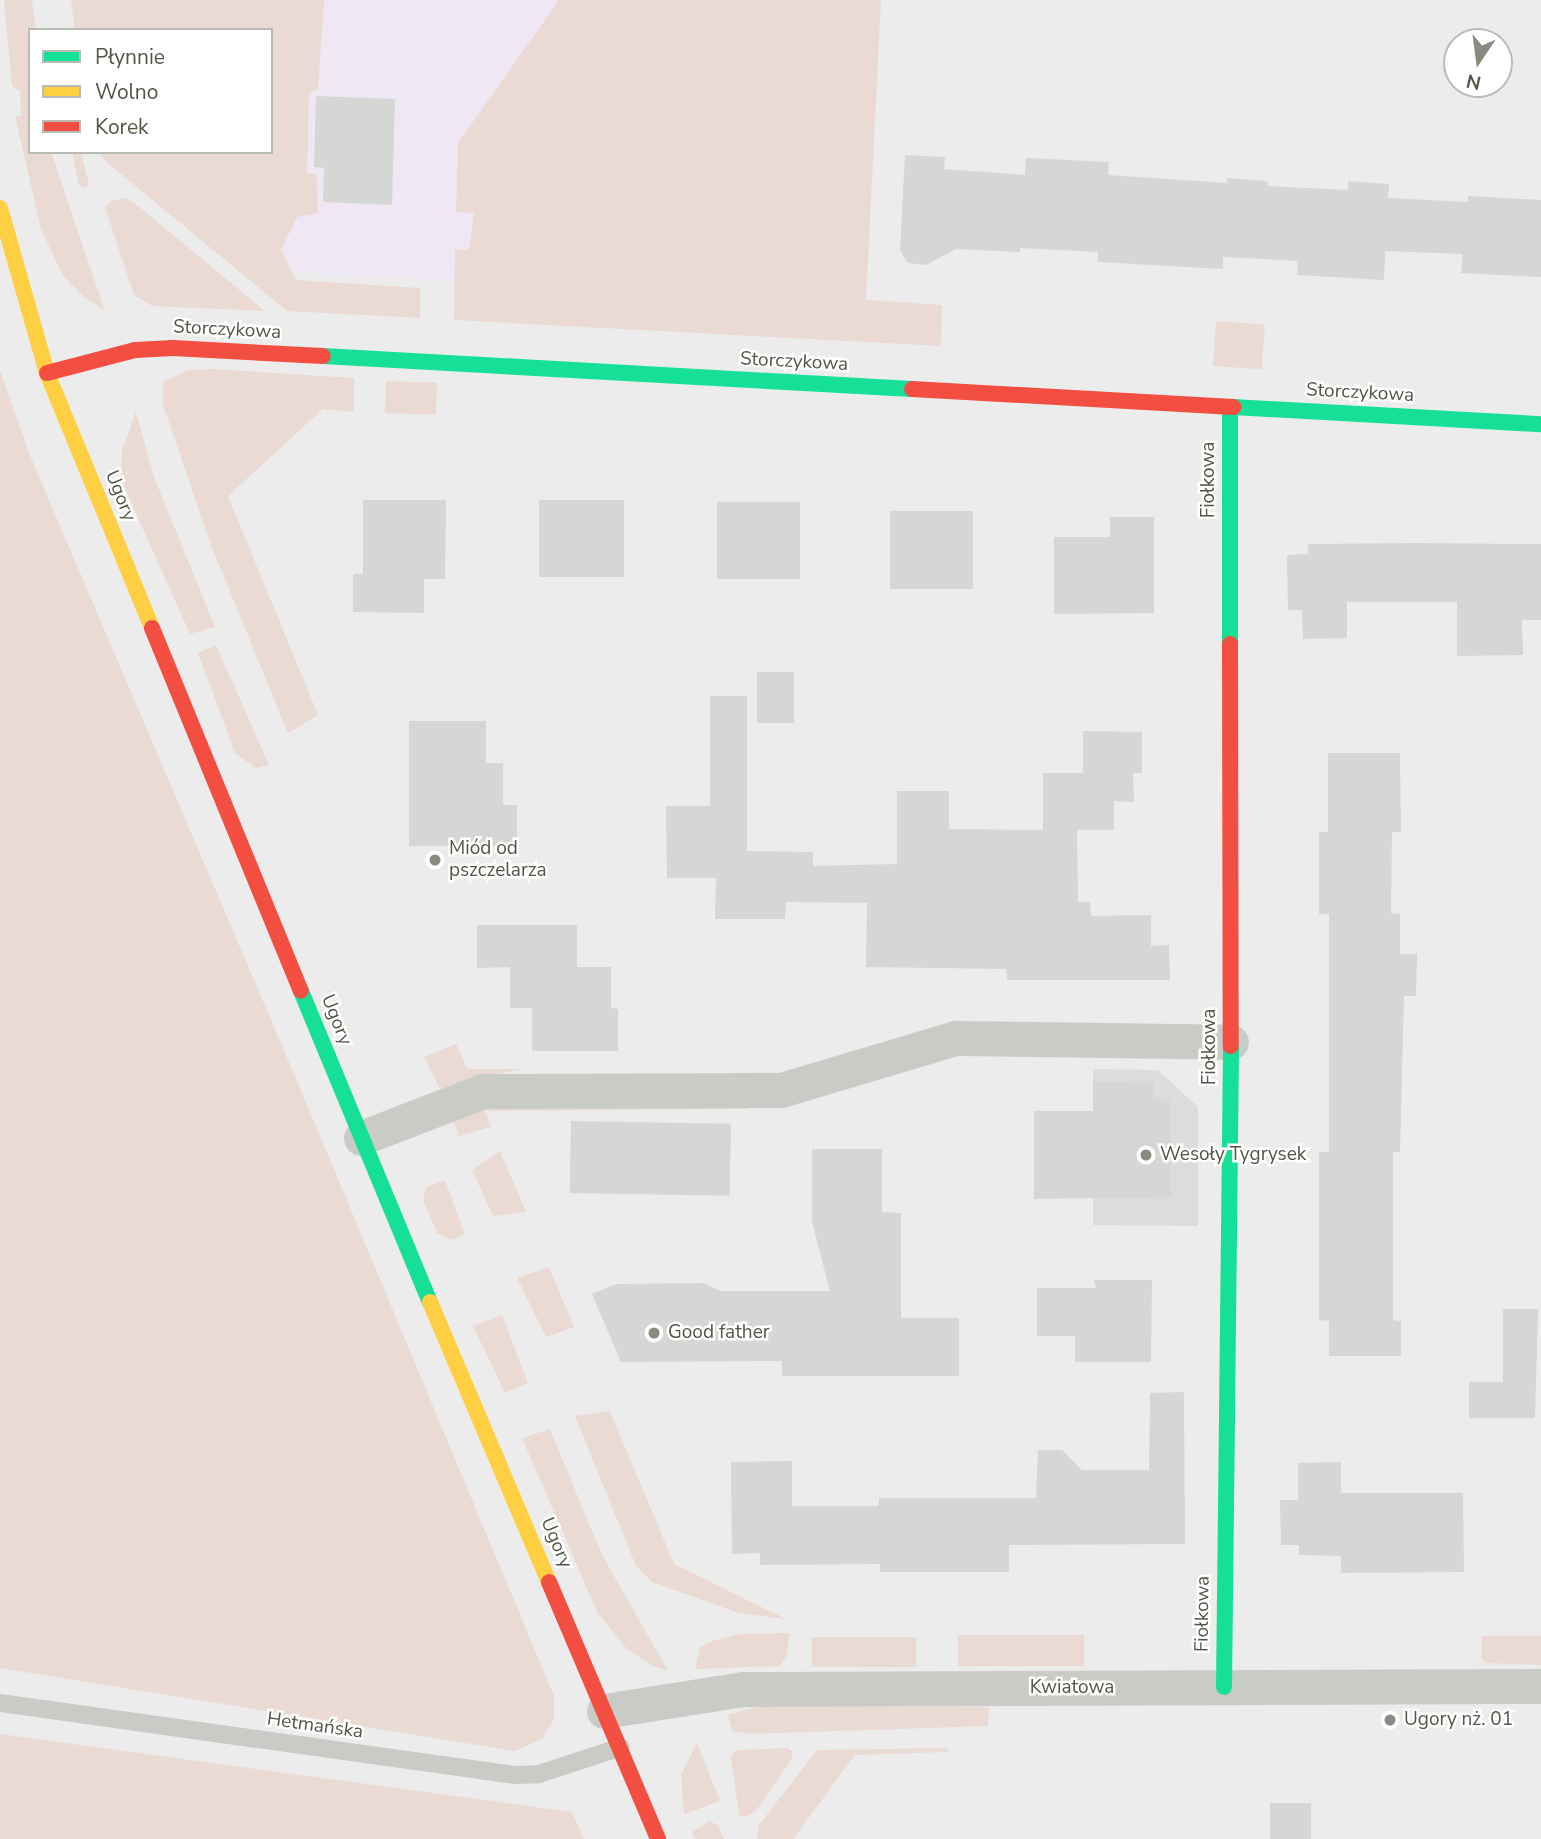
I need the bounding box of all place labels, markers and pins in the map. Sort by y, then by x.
place label: Miód od pszczelarza [449,838,547,882]
marker: Miód od pszczelarza [427,852,443,868]
place label: Wesoły Tygrysek [1160,1144,1306,1166]
marker: Wesoły Tygrysek [1138,1147,1154,1163]
place label: Good father [668,1322,770,1344]
marker: Good father [646,1325,662,1341]
place label: Ugory nż. 01 [1404,1709,1513,1731]
marker: Ugory nż. 01 [1382,1712,1398,1728]

